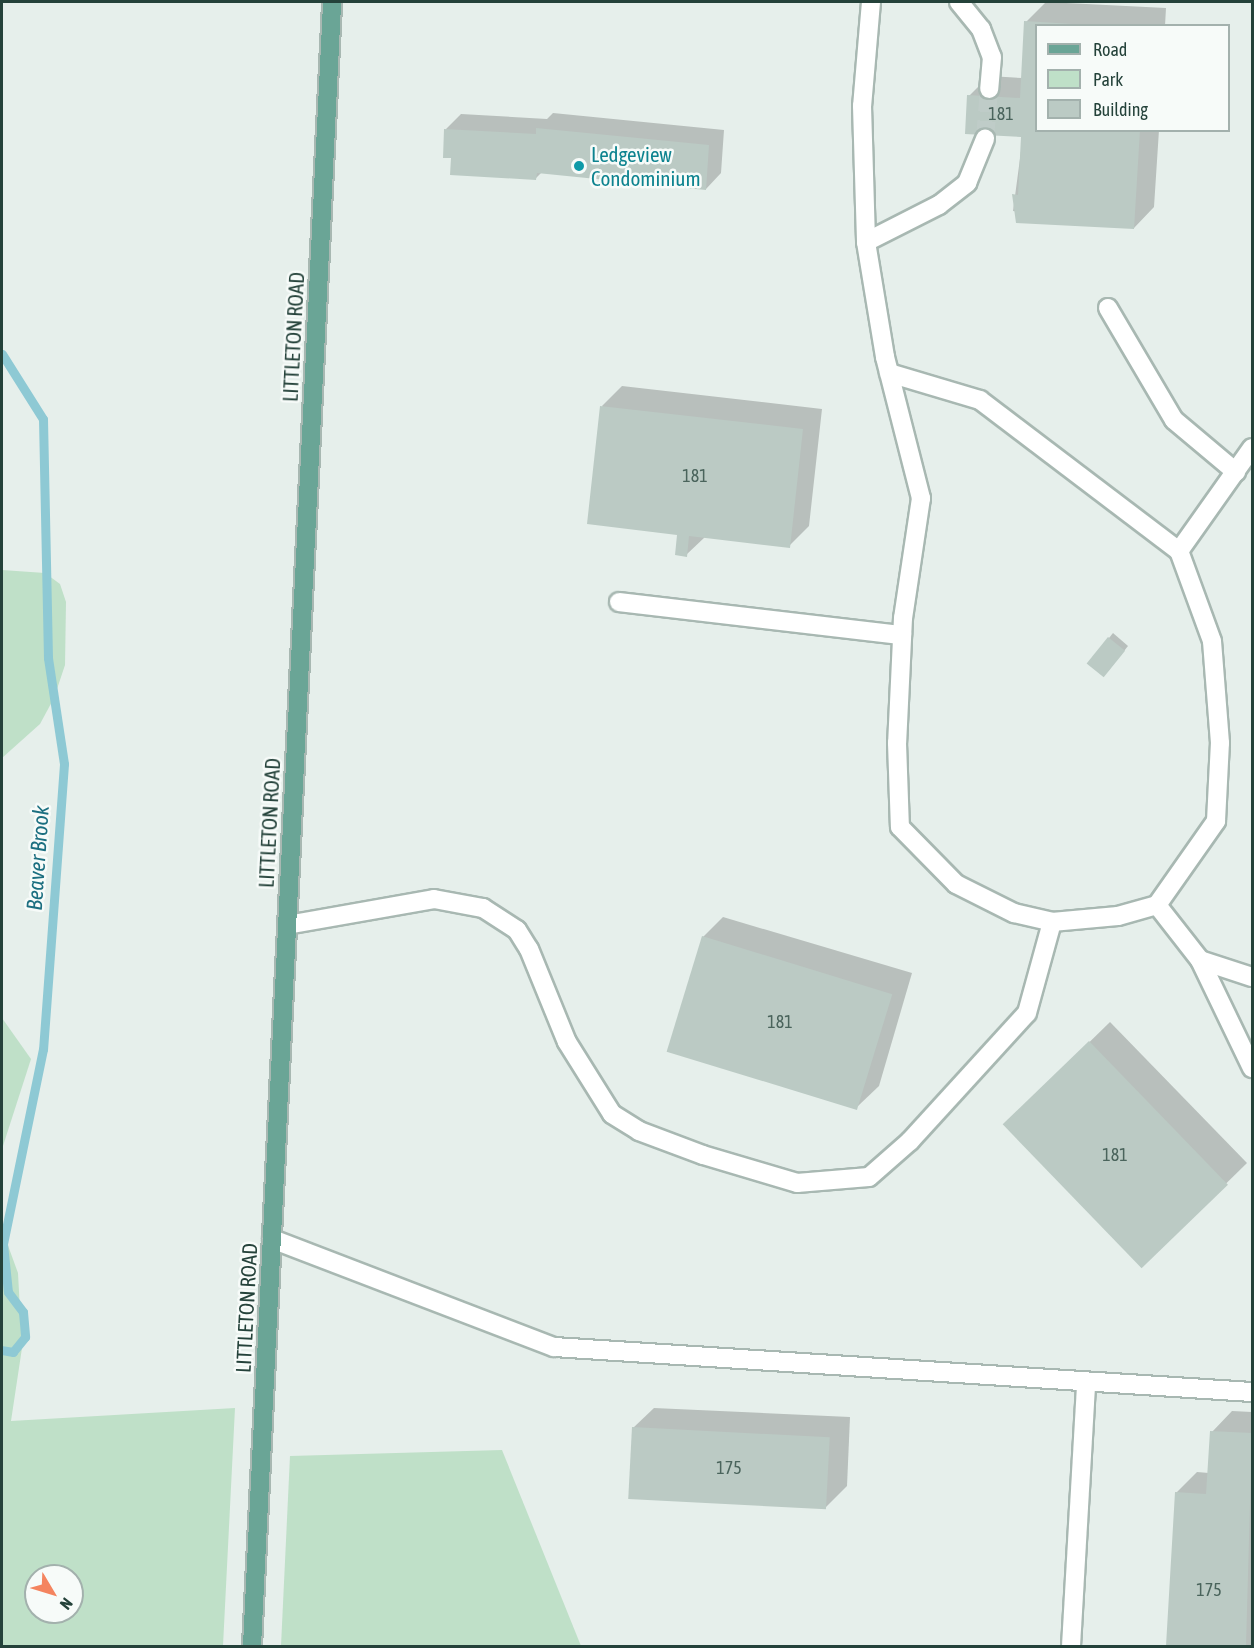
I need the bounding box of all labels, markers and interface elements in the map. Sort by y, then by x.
legend [1035,24,1230,132]
text: Road [1093,39,1127,60]
text: Park [1093,69,1123,90]
text: Building [1093,99,1148,120]
house number: 181 [988,103,1014,125]
place label: Ledgeview Condominium [591,141,701,191]
marker: Ledgeview Condominium [572,159,586,173]
street label: LITTLETON ROAD [277,271,309,403]
house number: 181 [682,465,708,487]
street label: LITTLETON ROAD [253,757,285,889]
water label: Beaver Brook [21,805,55,911]
house number: 181 [767,1011,793,1033]
house number: 181 [1102,1144,1128,1166]
street label: LITTLETON ROAD [230,1242,262,1374]
house number: 175 [716,1457,742,1479]
north arrow [24,1564,84,1624]
house number: 175 [1196,1579,1222,1601]
text: N [57,1595,77,1613]

